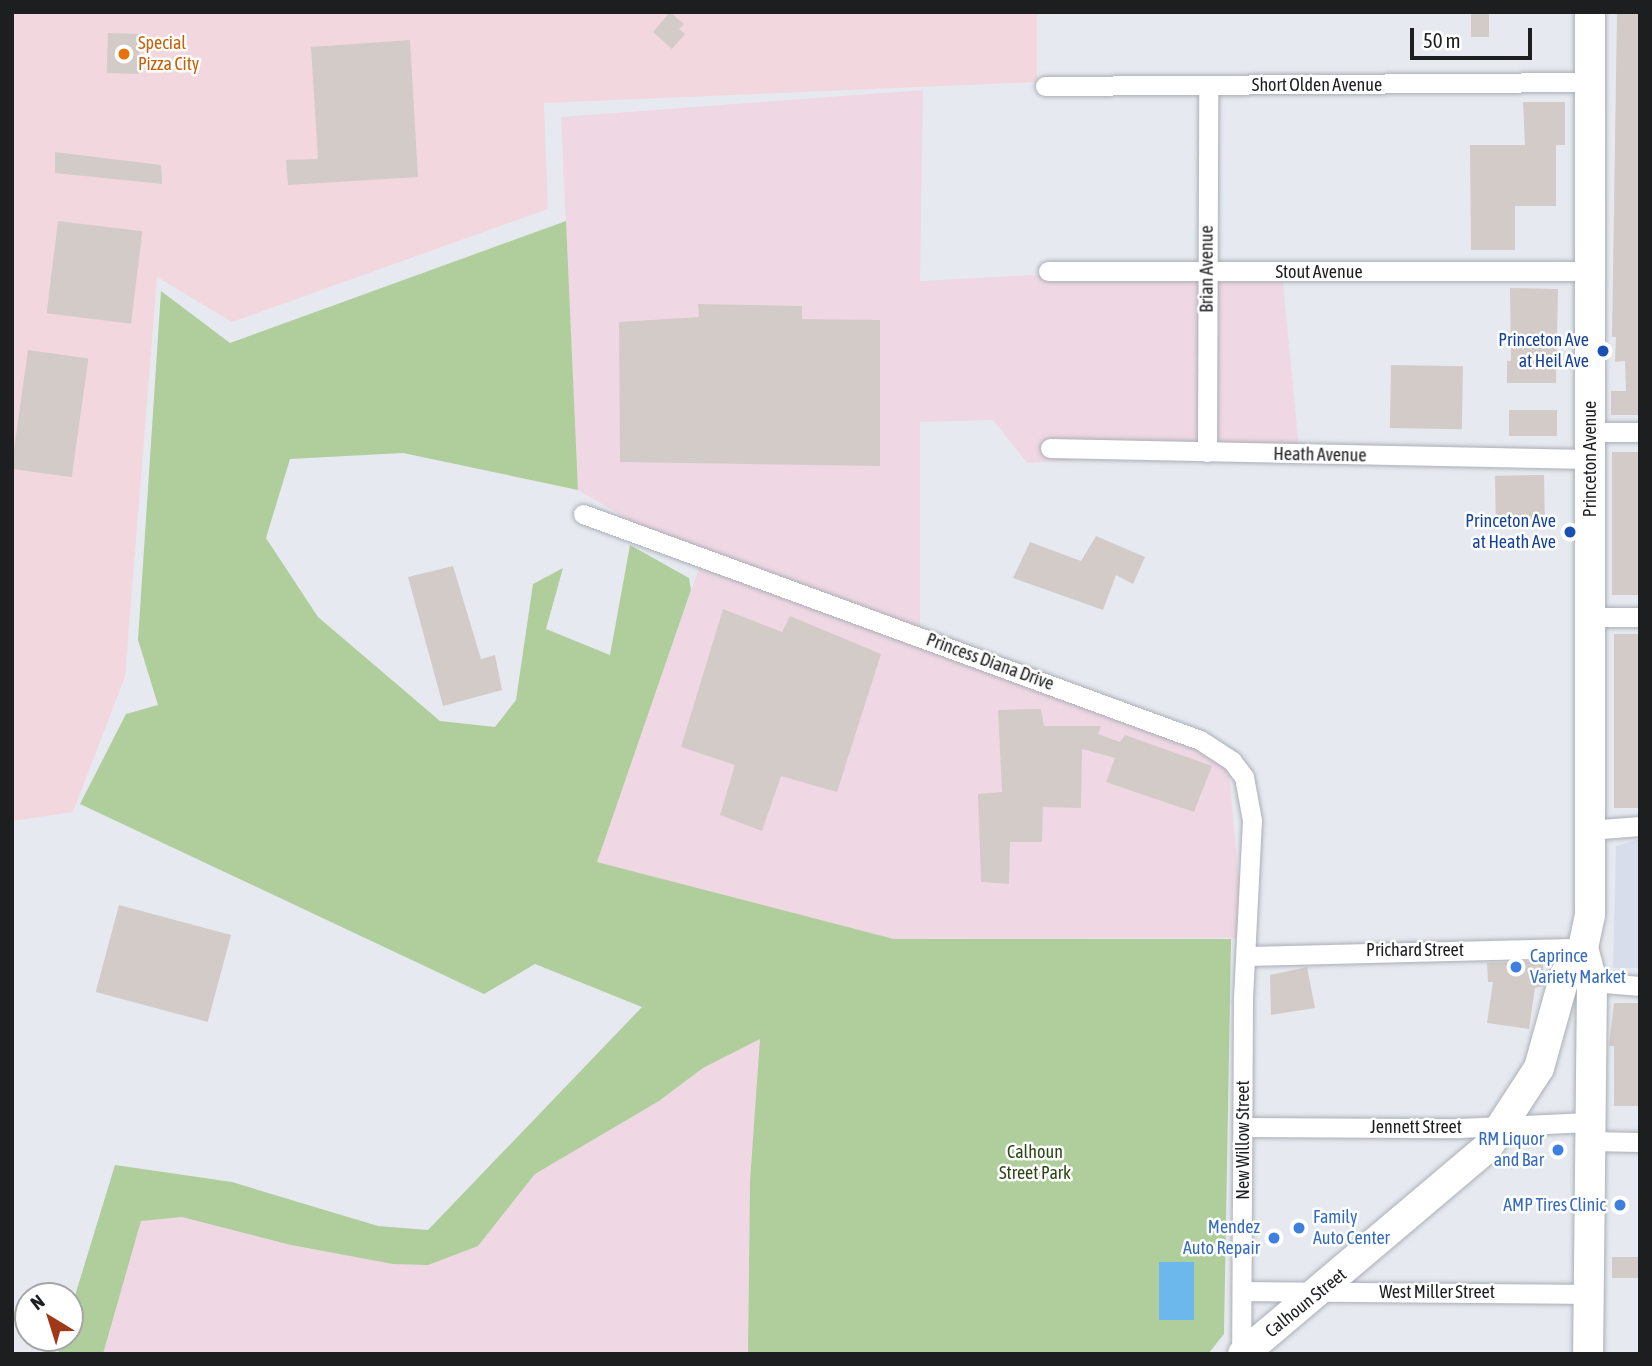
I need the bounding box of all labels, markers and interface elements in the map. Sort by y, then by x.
scale bar [1414,14,1536,58]
text: 50 m [1423,28,1461,52]
place label: Special Pizza City [138,33,199,76]
marker: Special Pizza City [116,46,132,62]
street label: Short Olden Avenue [1252,74,1382,96]
street label: Brian Avenue [1196,225,1218,313]
street label: Stout Avenue [1275,261,1363,283]
place label: Princeton Ave at Heil Ave [1498,330,1589,372]
marker: Princeton Ave at Heil Ave [1595,343,1611,359]
street label: Princeton Avenue [1579,401,1601,517]
street label: Heath Avenue [1273,443,1367,467]
place label: Princeton Ave at Heath Ave [1465,511,1556,554]
marker: Princeton Ave at Heath Ave [1562,524,1578,540]
street label: Princess Diana Drive [923,629,1057,695]
street label: Prichard Street [1366,939,1464,961]
place label: Caprince Variety Market [1530,946,1626,988]
marker: Caprince Variety Market [1508,959,1524,975]
street label: New Willow Street [1232,1080,1254,1200]
street label: Jennett Street [1370,1116,1462,1138]
place label: RM Liquor and Bar [1478,1129,1544,1172]
park label: Calhoun Street Park [999,1142,1071,1184]
marker: RM Liquor and Bar [1550,1142,1566,1158]
place label: AMP Tires Clinic [1503,1194,1606,1216]
marker: AMP Tires Clinic [1612,1197,1628,1213]
place label: Family Auto Center [1313,1207,1390,1250]
place label: Mendez Auto Repair [1183,1217,1260,1260]
marker: Family Auto Center [1291,1220,1307,1236]
marker: Mendez Auto Repair [1266,1230,1282,1246]
street label: Calhoun Street [1261,1264,1351,1342]
street label: West Miller Street [1379,1281,1495,1303]
north arrow [14,1282,84,1352]
text: N [26,1290,48,1314]

